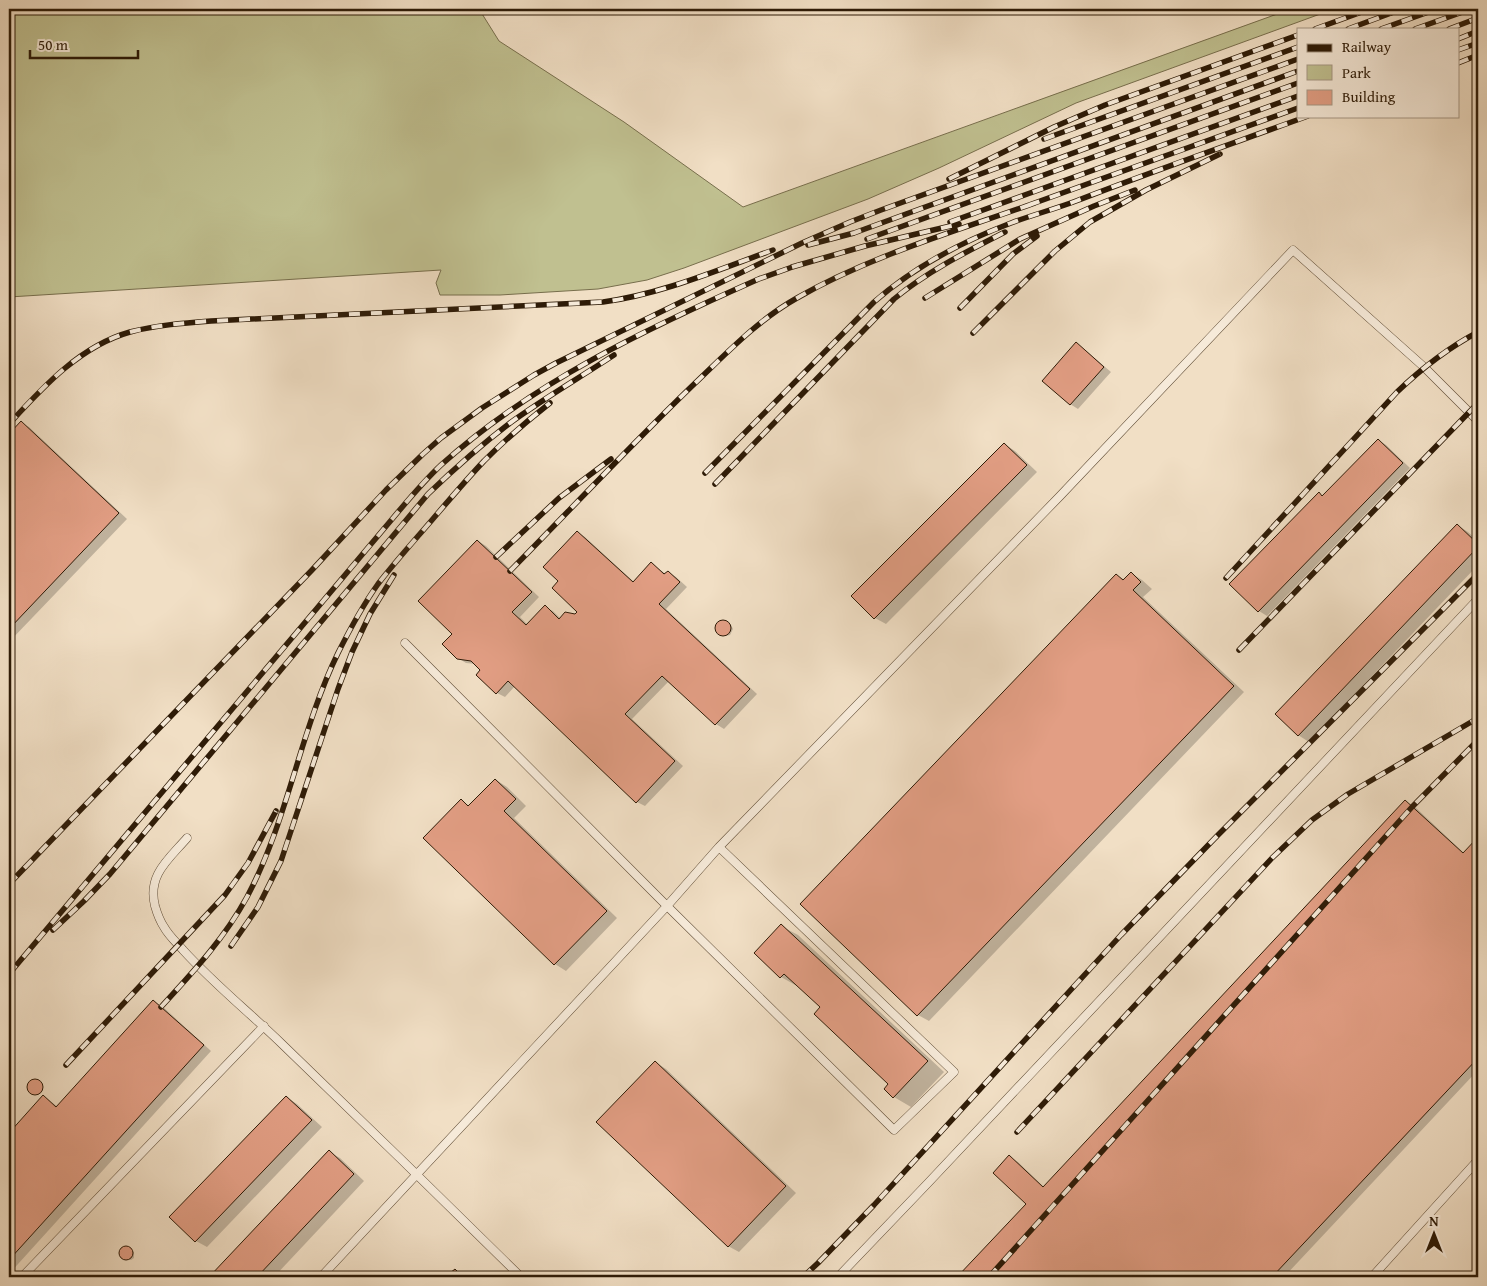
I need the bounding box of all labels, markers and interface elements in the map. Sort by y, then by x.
scale bar [30,28,138,60]
legend [1297,28,1460,118]
text: 50 m [38,34,69,55]
text: Railway [1342,36,1392,57]
text: Park [1342,62,1371,83]
text: Building [1342,86,1396,107]
north arrow [1410,1208,1460,1258]
text: N [1429,1211,1439,1231]

